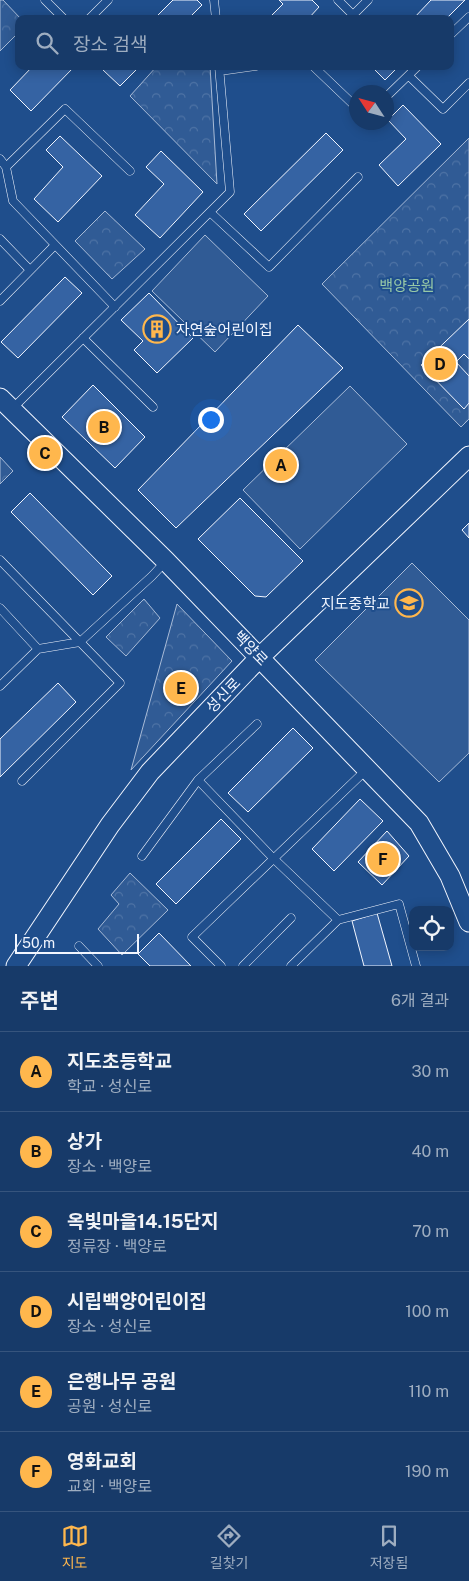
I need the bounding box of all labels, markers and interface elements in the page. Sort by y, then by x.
search box [15,15,454,70]
icon: search [33,29,61,57]
text: 장소 검색 [73,33,148,55]
north arrow [349,85,394,130]
park label: 백양공원 [379,277,435,294]
building icon: 자연숲어린이집 [142,314,172,344]
place label: 자연숲어린이집 [176,321,273,338]
pin: D [424,345,456,383]
your location [198,407,224,433]
pin: B [88,408,120,446]
pin: C [29,434,61,472]
pin: A [265,446,297,484]
school or university icon: 지도중학교 [394,588,424,618]
place label: 지도중학교 [321,595,390,612]
street label: 백양로 [231,627,271,669]
pin: E [165,669,197,707]
street label: 성신로 [203,674,243,716]
pin: F [367,840,399,878]
map controls [409,906,454,951]
button: locate [409,906,454,951]
scale bar [15,931,139,954]
text: 50 m [22,935,55,951]
text: 주변 [20,988,59,1013]
text: 6개 결과 [391,991,449,1010]
text: 지도초등학교 [67,1050,172,1072]
text: A [30,1062,42,1081]
text: 30 m [412,1062,449,1081]
text: 학교 · 성신로 [67,1077,152,1096]
text: 상가 [67,1130,102,1152]
text: B [31,1142,41,1161]
text: 40 m [411,1142,449,1161]
text: 장소 · 백양로 [67,1157,152,1176]
text: 옥빛마을14.15단지 [67,1210,219,1232]
text: C [30,1222,42,1241]
text: 70 m [412,1222,449,1241]
text: 정류장 · 백양로 [67,1237,167,1256]
text: 시립백양어린이집 [67,1290,207,1312]
text: D [30,1302,42,1321]
text: 100 m [405,1302,449,1321]
text: 장소 · 성신로 [67,1317,152,1336]
text: 은행나무 공원 [67,1370,176,1392]
text: E [31,1382,41,1401]
text: 110 m [408,1382,449,1401]
text: 공원 · 성신로 [67,1397,152,1416]
text: 영화교회 [67,1450,137,1472]
text: F [31,1462,41,1481]
text: 190 m [405,1462,449,1481]
text: 교회 · 백양로 [67,1477,152,1496]
tab: 지도 [61,1522,89,1572]
tab: 길찾기 [210,1522,248,1572]
tab: 저장됨 [370,1522,408,1572]

